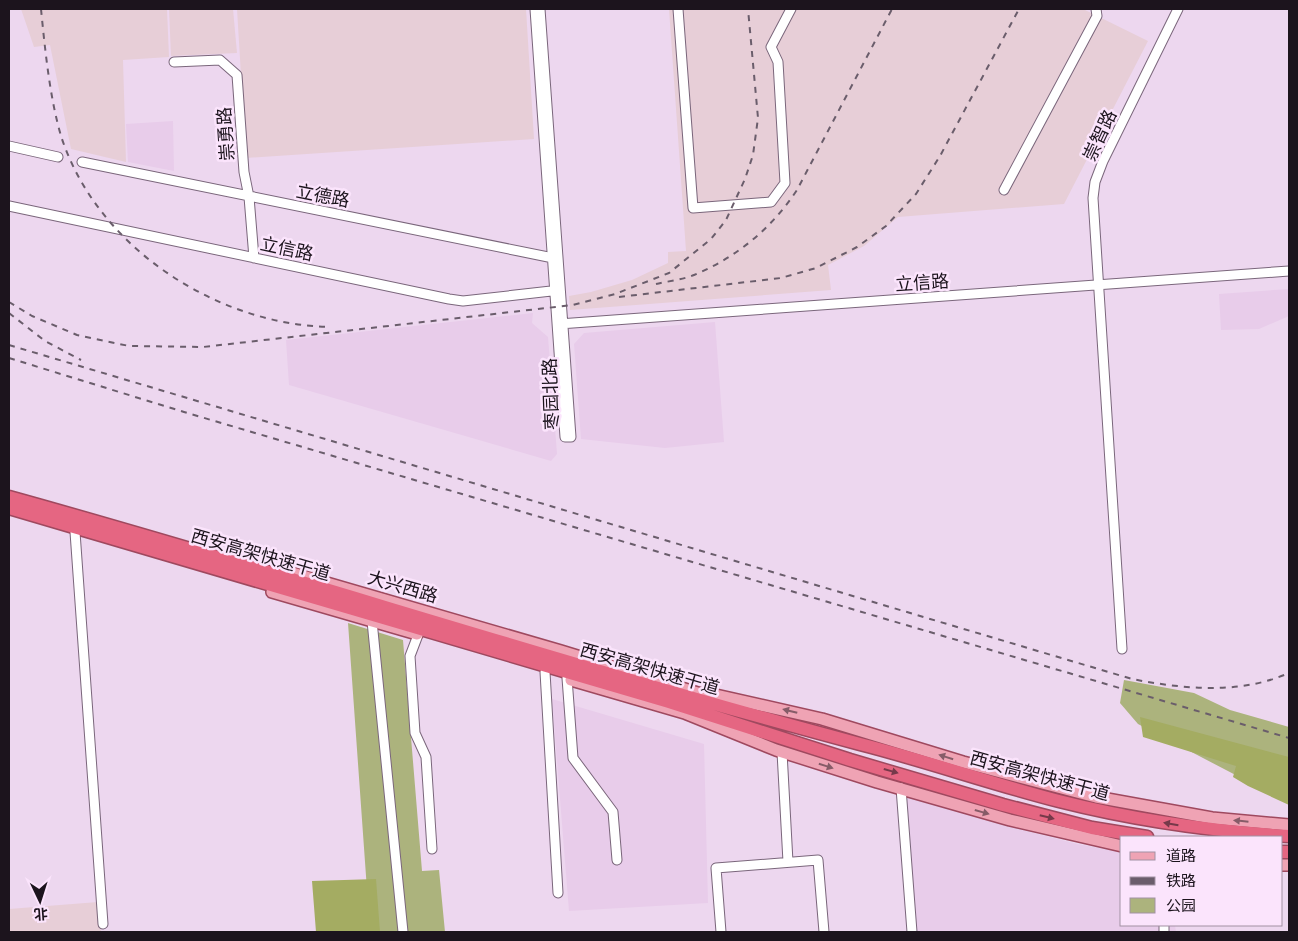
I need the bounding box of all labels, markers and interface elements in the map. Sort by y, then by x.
street label: 崇勇路 [212,106,238,162]
street label: 崇智路 [1078,106,1120,164]
street label: 立德路 [294,179,352,211]
street label: 立信路 [258,232,316,264]
street label: 立信路 [894,269,950,295]
street label: 枣园北路 [538,358,562,430]
street label: 西安高架快速干道 [189,524,333,584]
street label: 大兴西路 [365,566,441,606]
street label: 西安高架快速干道 [578,638,722,698]
one-way arrow [782,707,797,715]
street label: 西安高架快速干道 [968,746,1112,804]
one-way arrow [938,752,953,760]
one-way arrow [819,762,834,770]
one-way arrow [883,768,898,776]
one-way arrow [974,808,989,816]
one-way arrow [1039,813,1054,821]
one-way arrow [1232,817,1248,825]
one-way arrow [1163,819,1179,827]
legend [1120,836,1283,926]
text: 道路 [1166,846,1196,864]
text: 铁路 [1166,871,1196,889]
north arrow [15,876,65,926]
text: 公园 [1166,896,1196,914]
text: 北 [33,905,49,923]

